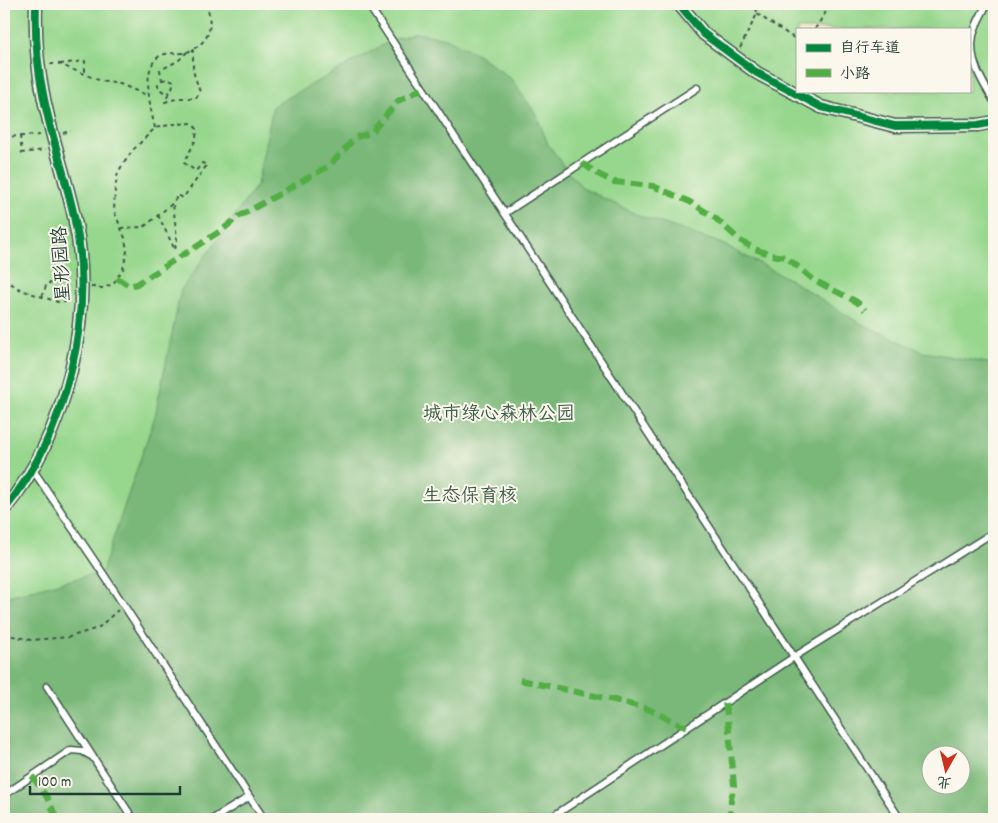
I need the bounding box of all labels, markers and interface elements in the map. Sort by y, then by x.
legend [796,28,970,92]
text: 自行车道 [840,38,900,60]
text: 小路 [840,64,870,86]
street label: 星形园路 [48,225,79,302]
park label: 城市绿心森林公园 [423,402,575,429]
park label: 生态保育核 [422,484,518,511]
north arrow [920,746,970,796]
scale bar [30,763,180,795]
text: 北 [936,770,953,792]
text: 100 m [38,772,71,794]

